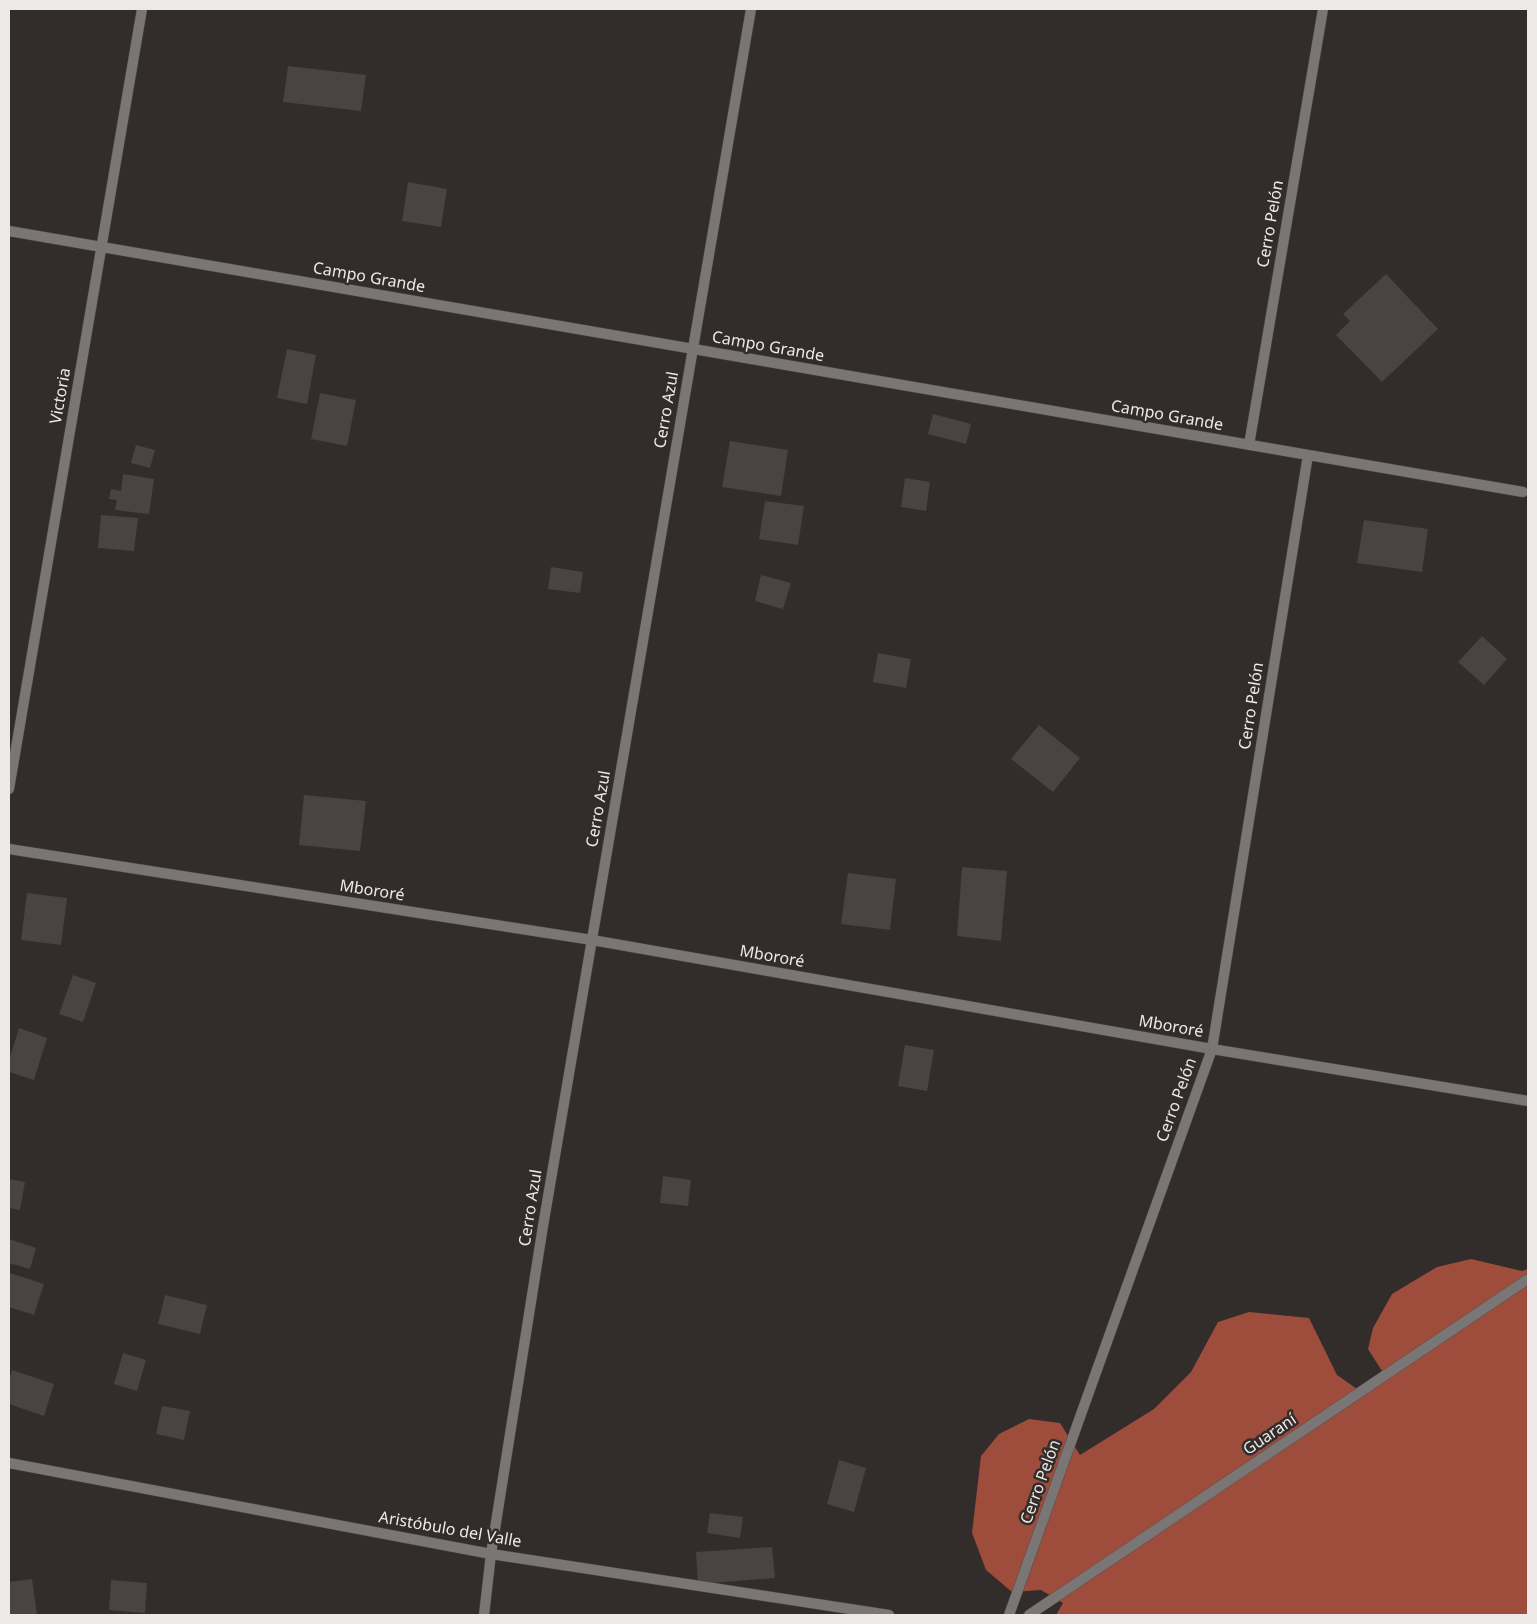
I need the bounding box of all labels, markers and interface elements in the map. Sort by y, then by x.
street label: Cerro Pelón [1254,179,1288,269]
street label: Campo Grande [311,259,427,297]
street label: Campo Grande [710,328,826,366]
street label: Victoria [47,366,75,426]
street label: Cerro Azul [651,370,683,450]
street label: Campo Grande [1109,397,1225,435]
street label: Cerro Pelón [1236,661,1268,751]
street label: Cerro Azul [583,769,615,849]
street label: Mbororé [338,876,406,906]
street label: Mbororé [738,942,806,972]
street label: Mbororé [1137,1012,1205,1042]
street label: Cerro Pelón [1153,1055,1201,1145]
street label: Cerro Azul [515,1168,547,1248]
street label: Guaraní [1240,1410,1300,1460]
street label: Cerro Pelón [1017,1437,1065,1527]
street label: Aristóbulo del Valle [377,1508,523,1552]

